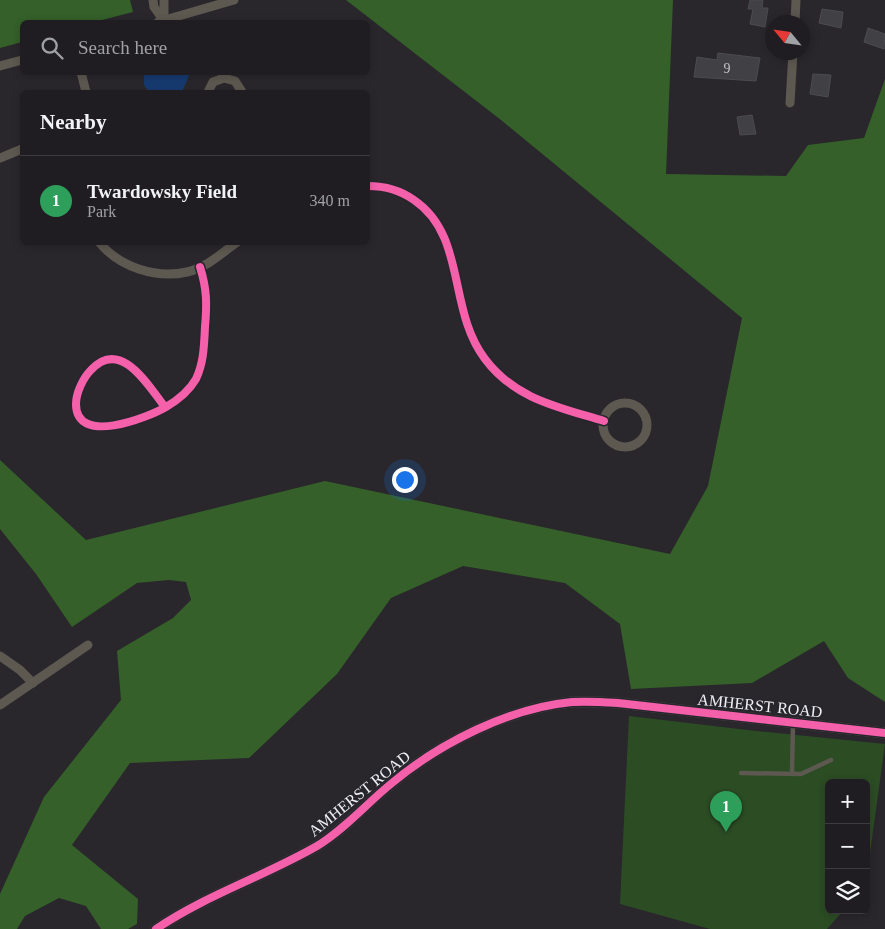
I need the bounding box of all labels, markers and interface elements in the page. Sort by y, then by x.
north arrow [765,15,810,60]
search box [20,20,370,75]
icon: search [38,34,66,62]
text: Search here [78,37,167,58]
house number: 9 [724,61,731,76]
text: Nearby [40,110,107,134]
text: Twardowsky Field [87,181,237,202]
text: 1 [52,192,60,209]
text: 340 m [310,192,350,209]
text: Park [87,203,116,220]
your location [392,467,418,493]
street label: AMHERST ROAD [697,690,823,721]
street label: AMHERST ROAD [305,747,413,839]
map controls [825,779,870,914]
button: + [825,779,870,824]
pin: 1 [710,791,742,832]
button: − [825,824,870,869]
button: layers [825,869,870,914]

